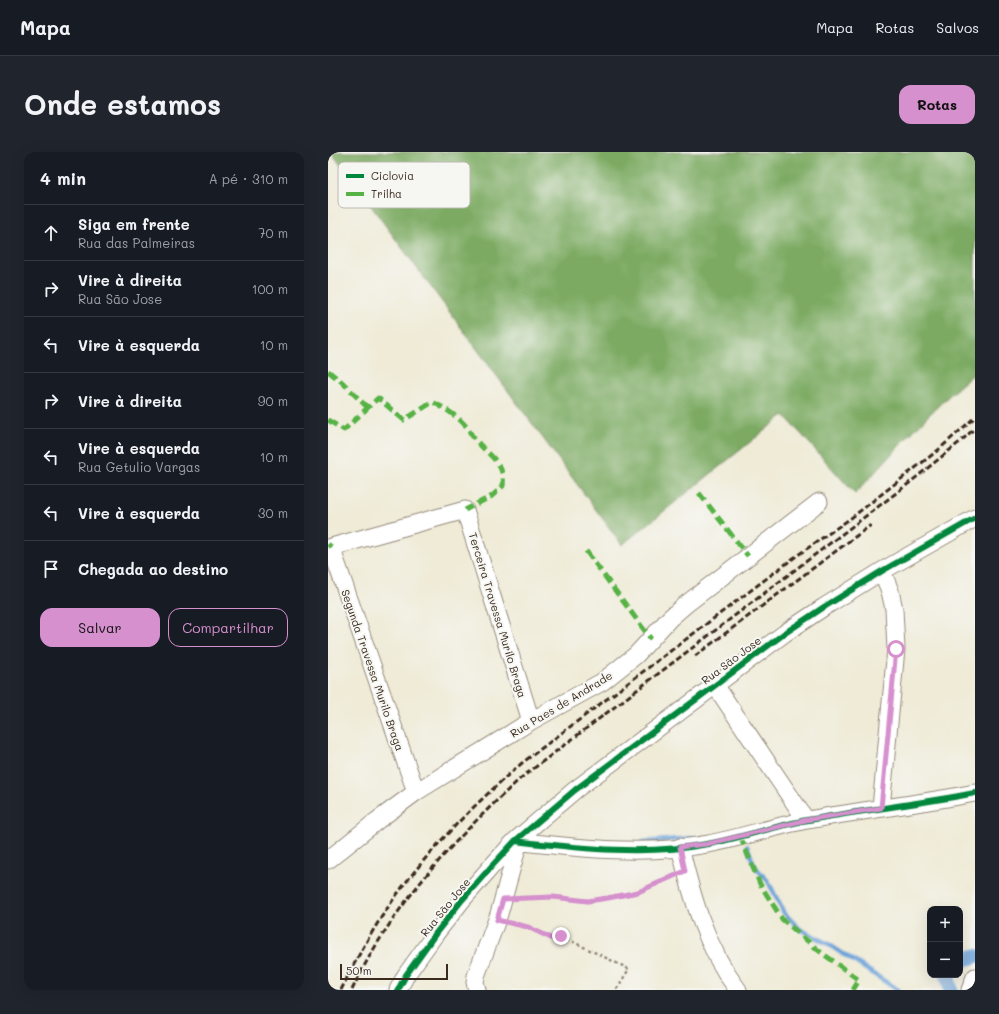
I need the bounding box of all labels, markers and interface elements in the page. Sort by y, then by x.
text: Mapa [20,15,71,40]
text: Mapa [816,18,853,37]
text: Rotas [875,18,914,37]
text: Salvos [936,18,979,37]
button: Rotas [899,85,975,124]
text: Onde estamos [24,86,221,122]
legend [338,162,470,208]
text: 4 min [40,167,86,189]
text: Ciclovia [371,168,414,183]
text: A pé · 310 m [209,170,288,187]
text: Trilha [371,186,402,201]
text: Siga em frente [78,214,190,234]
icon: ahead [40,222,62,244]
text: 70 m [258,224,288,241]
text: Rua das Palmeiras [78,234,195,251]
text: Vire à direita [78,270,182,290]
icon: right [40,278,62,300]
text: 100 m [252,280,288,297]
text: Rua São Jose [78,290,162,307]
icon: left [40,334,62,356]
text: Vire à esquerda [78,335,200,355]
text: 10 m [260,336,288,353]
icon: right [40,390,62,412]
text: Vire à direita [78,391,182,411]
text: 90 m [258,392,288,409]
text: Vire à esquerda [78,438,200,458]
icon: left [40,446,62,468]
text: 10 m [260,448,288,465]
text: Rua Getulio Vargas [78,458,200,475]
icon: left [40,502,62,524]
text: Vire à esquerda [78,503,200,523]
text: 30 m [258,504,288,521]
street label: Terceira Travessa Murilo Braga [466,531,530,700]
icon: arrive [40,558,62,580]
text: Chegada ao destino [78,559,228,579]
street label: Segunda Travessa Murilo Braga [338,587,408,753]
button: Salvar [40,608,160,647]
button: Compartilhar [168,608,288,647]
street label: Rua São Jose [698,632,764,687]
route start [887,640,905,658]
street label: Rua Paes de Andrade [507,667,615,741]
street label: Rua São Jose [417,874,473,939]
map controls [927,906,963,978]
button: + [927,906,963,942]
route end [552,927,570,945]
button: − [927,942,963,978]
scale bar [340,962,448,981]
text: 50 m [346,963,372,978]

